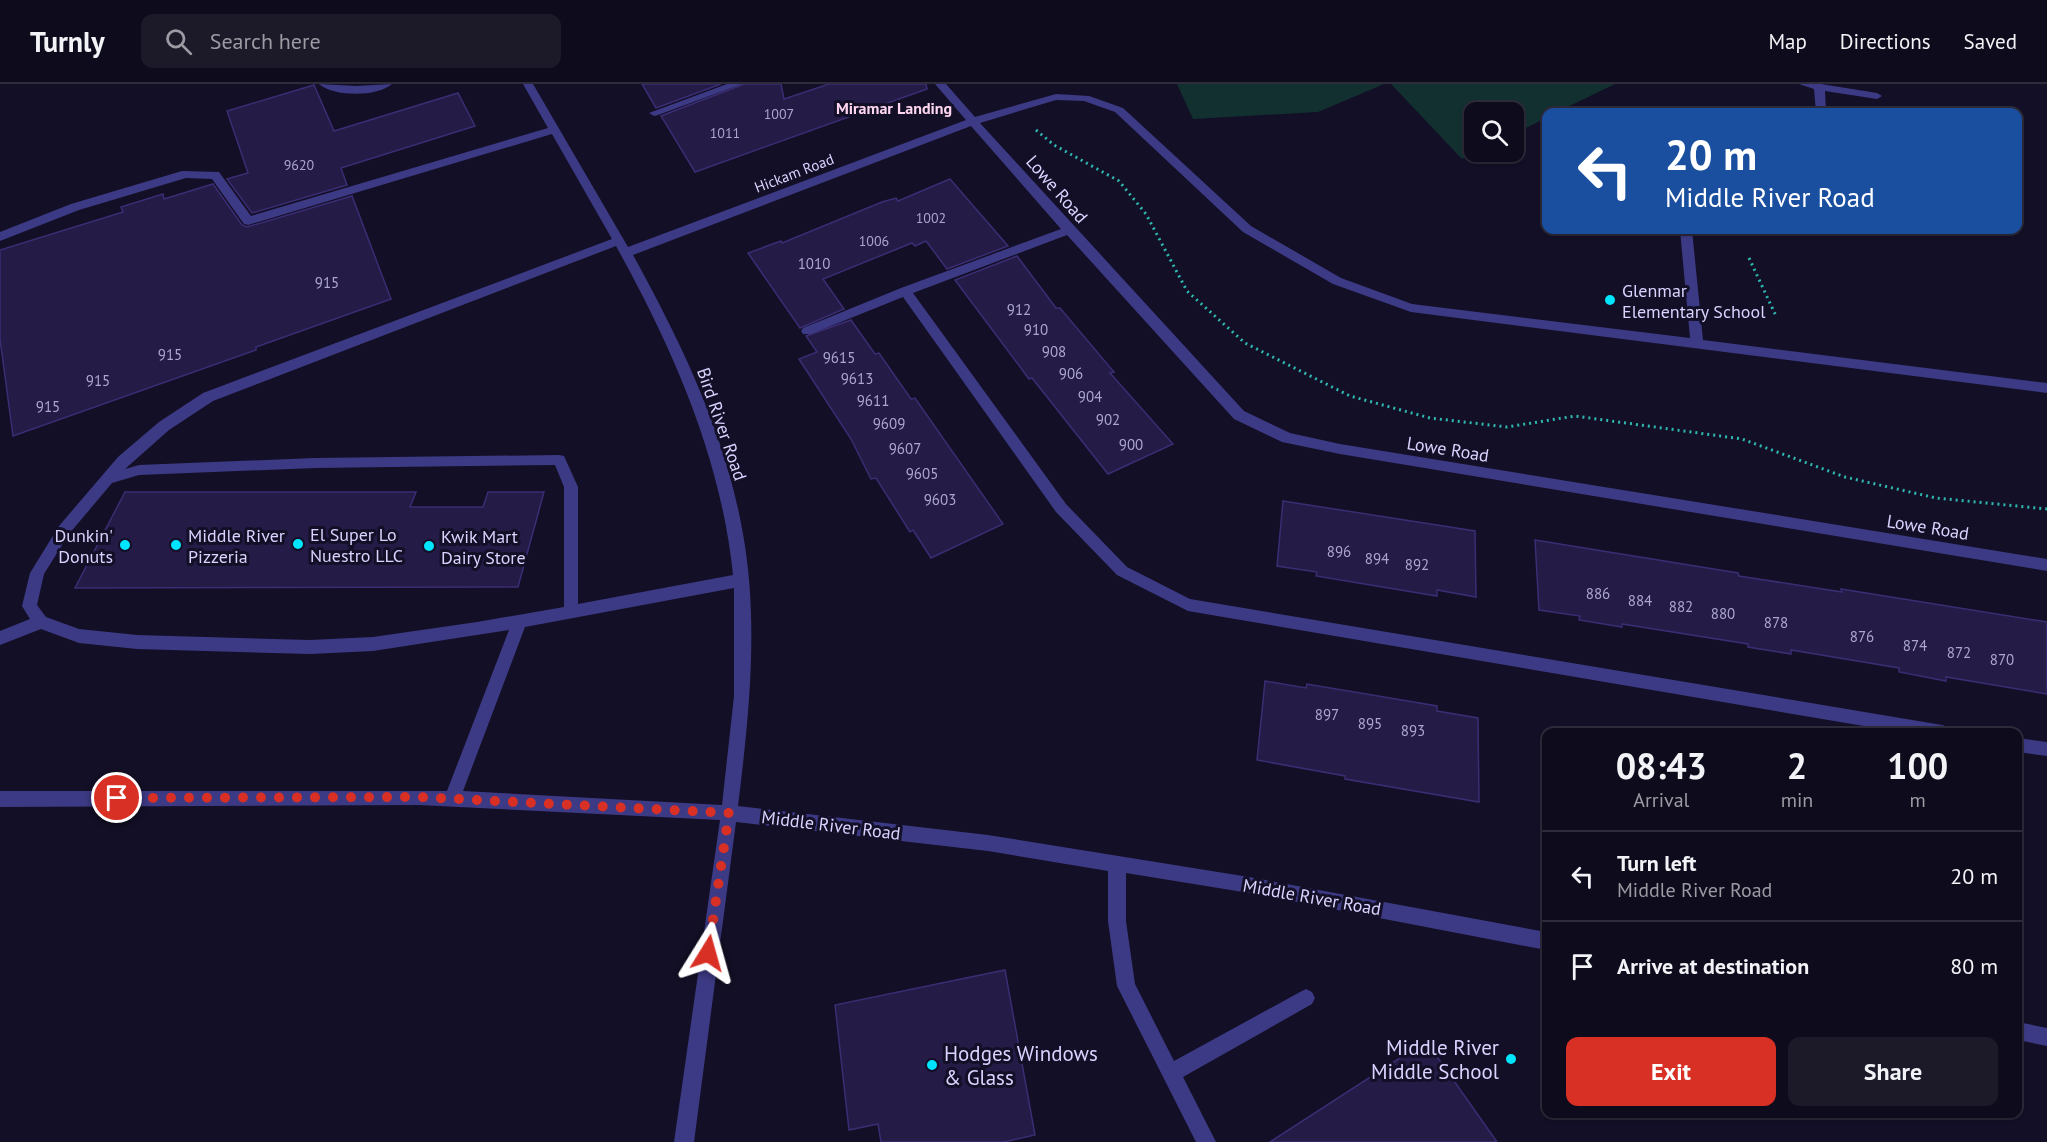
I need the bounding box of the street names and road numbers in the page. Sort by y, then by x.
street label: Hickam Road [752,149,836,197]
street label: Lowe Road [1021,150,1093,228]
street label: Bird River Road [692,364,752,484]
street label: Lowe Road [1405,431,1491,467]
street label: Lowe Road [1885,509,1971,545]
street label: Middle River Road [760,805,902,845]
street label: Middle River Road [1241,874,1383,920]

